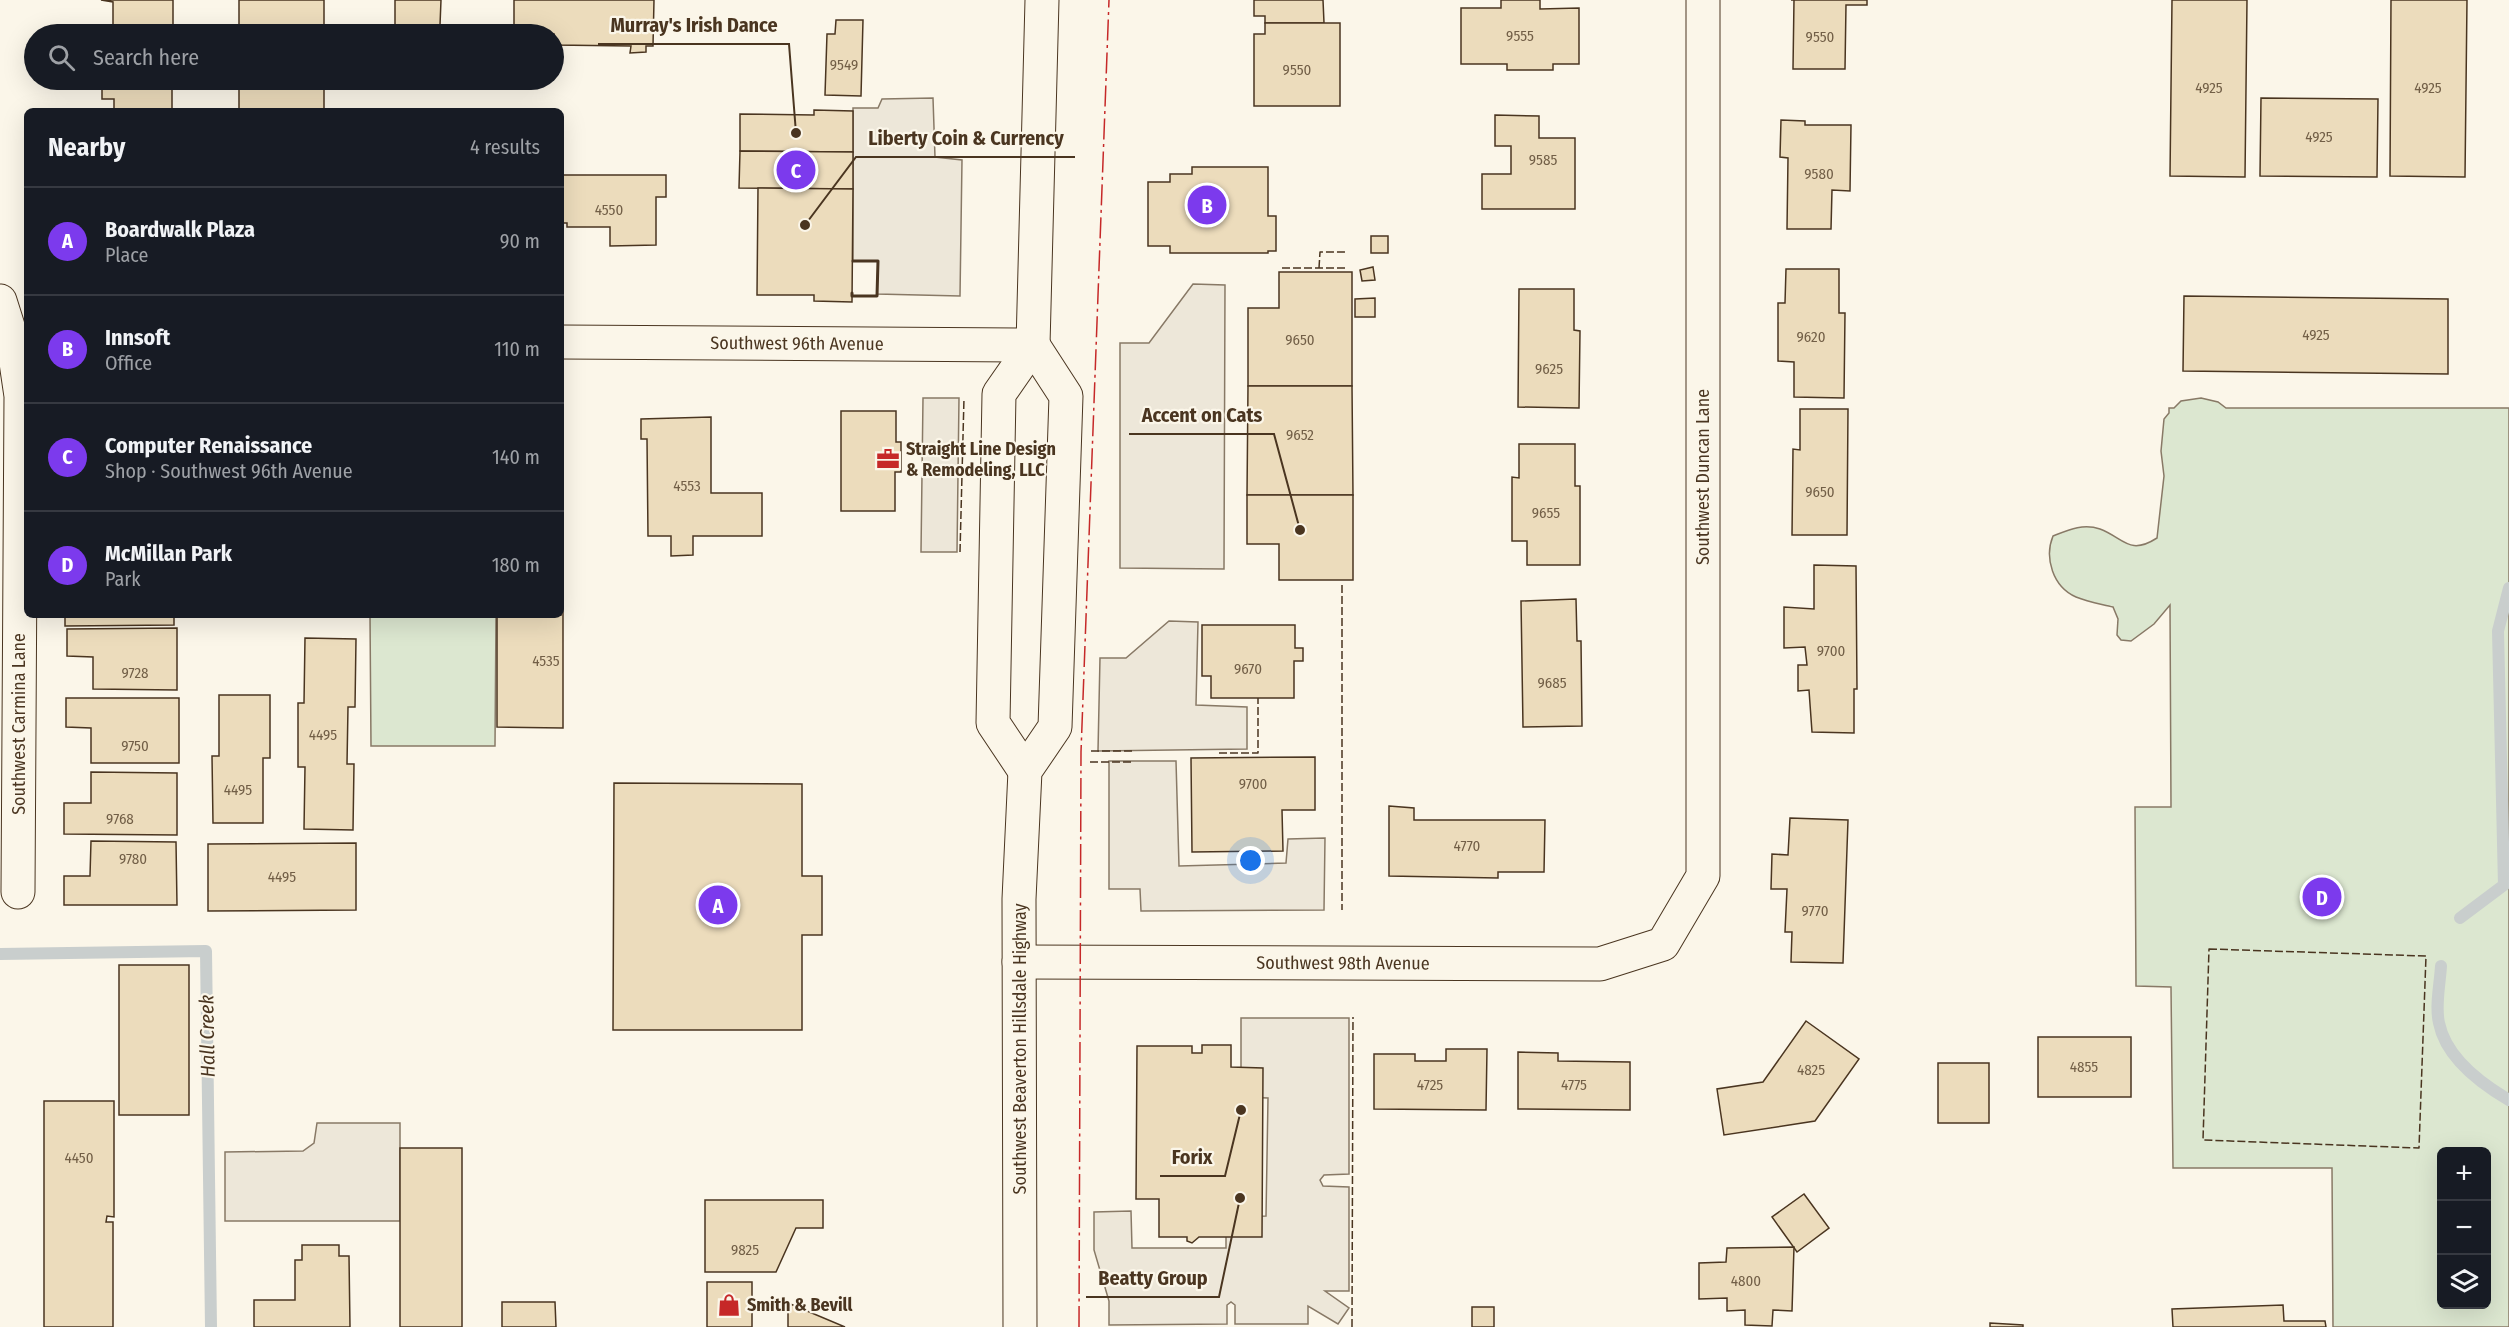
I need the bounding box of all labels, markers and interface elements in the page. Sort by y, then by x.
callout: Murray's Irish Dance [598,6,789,44]
text: Murray's Irish Dance [610,13,778,37]
search box [24,24,564,90]
house number: 9555 [1506,27,1534,45]
house number: 9550 [1806,28,1834,46]
icon: search [45,41,78,74]
text: Search here [93,44,199,71]
house number: 9549 [830,56,858,74]
house number: 9550 [1283,61,1311,79]
house number: 4925 [2195,79,2223,97]
house number: 4925 [2414,79,2442,97]
callout: Liberty Coin & Currency [856,119,1075,157]
text: Liberty Coin & Currency [868,126,1064,150]
house number: 4925 [2305,128,2333,146]
text: Nearby [48,132,125,163]
text: 4 results [470,135,540,159]
pin: C [776,148,816,192]
house number: 9585 [1529,151,1557,169]
house number: 9580 [1804,165,1834,183]
pin: B [1188,182,1226,228]
house number: 4550 [595,201,623,219]
text: Boardwalk Plaza [105,216,255,243]
text: A [62,229,73,253]
text: 90 m [500,229,540,253]
text: Place [105,243,148,267]
text: Innsoft [105,324,170,351]
house number: 4925 [2302,326,2330,344]
house number: 9620 [1796,328,1826,346]
house number: 9650 [1285,331,1315,349]
street label: Southwest 96th Avenue [710,332,884,355]
text: B [62,337,73,361]
text: 110 m [494,337,540,361]
text: Office [105,351,152,375]
house number: 9625 [1535,360,1563,378]
street label: Southwest Duncan Lane [1692,389,1714,565]
callout: Accent on Cats [1129,396,1274,434]
text: Accent on Cats [1141,403,1263,427]
house number: 9652 [1286,426,1314,444]
text: Computer Renaissance [105,432,312,459]
place label: Straight Line Design & Remodeling, LLC [906,438,1056,481]
text: C [62,445,73,469]
text: 140 m [492,445,540,469]
office icon: Straight Line Design & Remodeling, LLC [875,446,901,472]
text: Shop · Southwest 96th Avenue [105,459,353,483]
house number: 4553 [673,477,701,495]
house number: 9650 [1805,483,1835,501]
house number: 9655 [1532,504,1560,522]
text: McMillan Park [105,540,232,567]
text: D [62,553,73,577]
text: 180 m [492,553,540,577]
text: Park [105,567,141,591]
street label: Southwest Carmina Lane [8,633,30,815]
house number: 9700 [1817,642,1845,660]
house number: 4535 [532,652,560,670]
house number: 9670 [1234,660,1262,678]
house number: 9728 [121,664,149,682]
house number: 9685 [1537,674,1567,692]
house number: 4495 [309,726,337,744]
house number: 9750 [121,737,149,755]
house number: 9700 [1239,775,1267,793]
house number: 4495 [224,781,252,799]
house number: 9768 [106,810,134,828]
house number: 4770 [1454,837,1480,855]
your location [1236,846,1265,875]
house number: 9780 [119,850,147,868]
house number: 4495 [268,868,296,886]
pin: D [2302,874,2342,920]
pin: A [698,882,738,928]
house number: 9770 [1802,902,1828,920]
street label: Southwest Beaverton Hillsdale Highway [1009,904,1031,1194]
street label: Southwest 98th Avenue [1256,952,1430,974]
water label: Hall Creek [194,994,220,1077]
house number: 4855 [2070,1058,2098,1076]
house number: 4825 [1797,1061,1825,1079]
house number: 4725 [1417,1076,1443,1094]
house number: 4775 [1561,1076,1587,1094]
callout: Forix [1160,1138,1225,1176]
text: Forix [1172,1145,1213,1169]
map controls [2437,1147,2491,1309]
button: + [2437,1147,2491,1201]
house number: 4450 [64,1149,94,1167]
button: − [2437,1201,2491,1255]
house number: 9825 [731,1241,759,1259]
button: layers [2437,1255,2491,1309]
callout: Beatty Group [1086,1259,1219,1297]
text: Beatty Group [1098,1266,1208,1290]
house number: 4800 [1731,1272,1761,1290]
shop icon: Smith & Bevill [716,1292,742,1318]
place label: Smith & Bevill [747,1294,853,1316]

